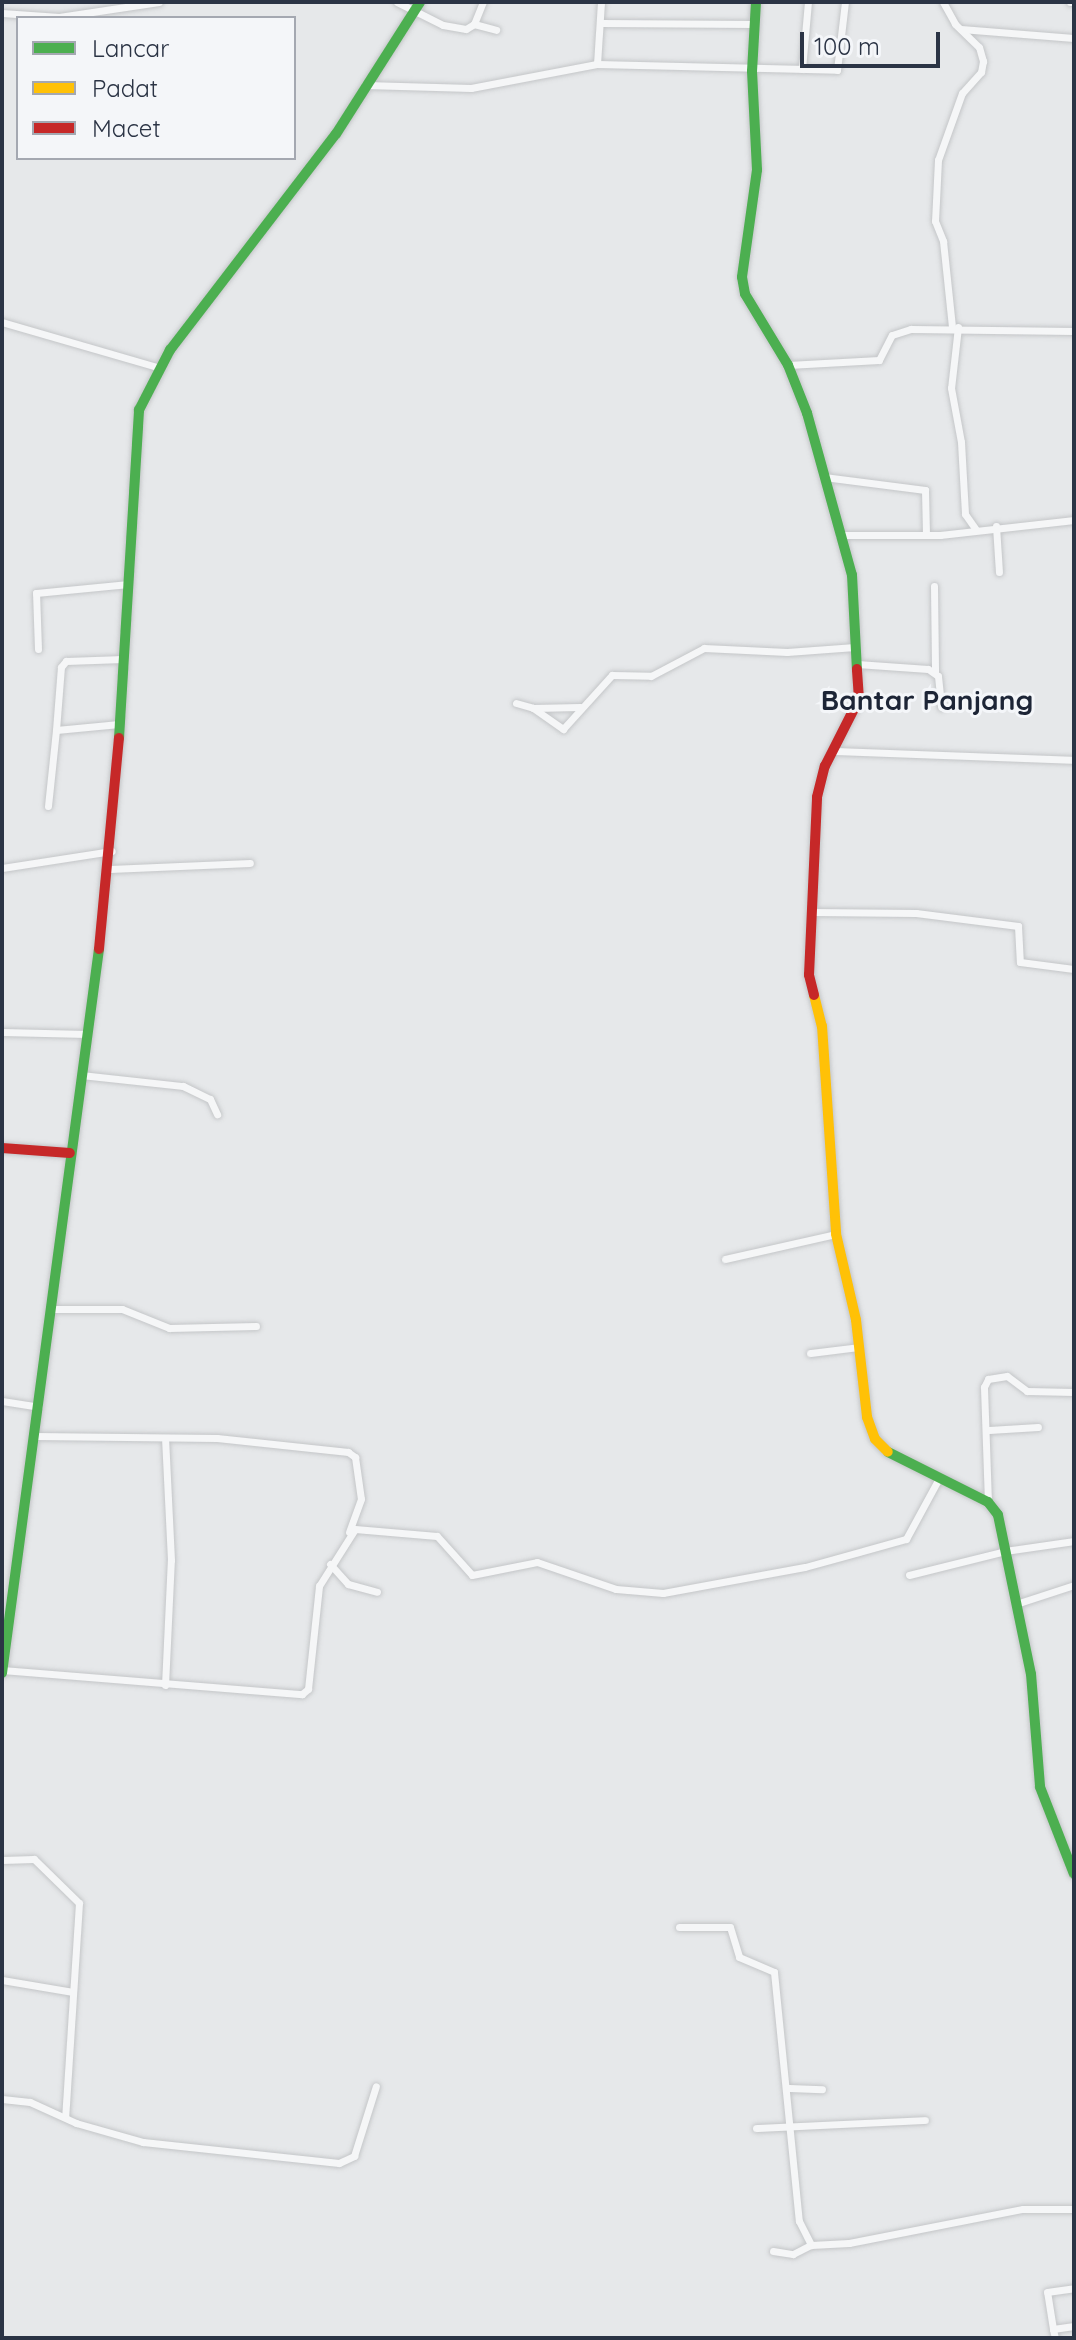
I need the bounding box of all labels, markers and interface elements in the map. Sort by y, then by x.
legend [16,16,296,160]
scale bar [804,16,944,66]
text: 100 m [814,31,880,61]
text: Lancar [92,33,169,63]
text: Padat [92,73,158,103]
text: Macet [92,113,161,143]
district label: Bantar Panjang [821,683,1033,717]

